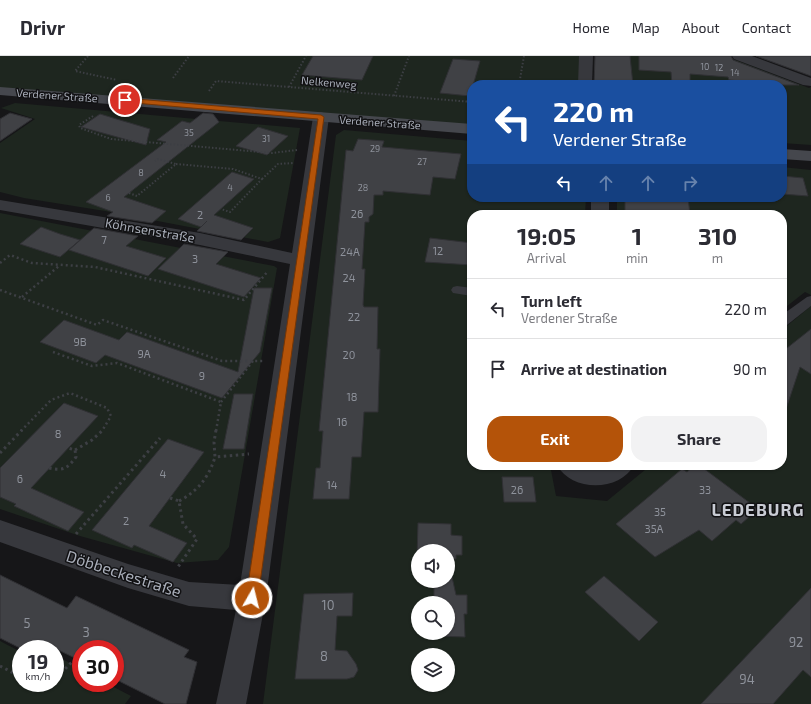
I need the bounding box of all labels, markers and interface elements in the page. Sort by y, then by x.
text: Drivr [20,16,65,39]
text: Home [573,19,610,36]
text: Map [632,19,660,36]
text: About [682,19,720,36]
text: Contact [742,19,791,36]
house number: 10 [700,61,710,72]
house number: 12 [715,62,723,73]
house number: 14 [730,67,740,78]
street label: Nelkenweg [301,73,357,91]
pin [108,83,142,117]
street label: Verdener Straße [16,86,98,104]
icon: arrive [114,89,136,111]
text: 220 m [553,94,634,128]
icon: left [487,96,539,148]
street label: Verdener Straße [339,113,421,131]
house number: 35 [184,127,194,138]
text: Verdener Straße [553,128,687,150]
house number: 31 [262,133,270,144]
house number: 29 [370,143,380,154]
house number: 27 [417,156,427,167]
house number: 8 [138,167,144,178]
icon: left [553,172,575,194]
icon: ahead [595,172,617,194]
icon: ahead [637,172,659,194]
icon: right [679,172,701,194]
house number: 4 [227,182,233,193]
house number: 28 [358,182,368,193]
house number: 6 [105,192,111,203]
house number: 26 [351,207,363,220]
house number: 2 [197,208,203,221]
street label: Köhnsenstraße [104,214,196,246]
text: 19:05 [517,221,576,250]
text: 1 [632,221,642,250]
text: 310 [698,221,737,250]
house number: 7 [101,233,107,246]
house number: 12 [433,244,443,257]
house number: 24A [340,245,360,258]
text: Arrival [527,250,566,266]
text: min [626,250,648,266]
text: m [712,250,723,266]
house number: 3 [192,252,198,265]
house number: 24 [343,271,356,284]
text: Turn left [521,292,582,310]
icon: left [487,298,509,320]
text: 220 m [725,300,767,318]
house number: 22 [348,310,360,323]
text: Verdener Straße [521,310,618,326]
house number: 9B [73,335,87,348]
house number: 9A [137,347,151,360]
house number: 20 [343,348,355,361]
icon: arrive [487,358,509,380]
text: Arrive at destination [521,360,667,378]
text: 90 m [733,360,767,378]
house number: 9 [199,369,205,382]
house number: 18 [346,390,358,403]
house number: 16 [337,415,347,428]
button: Exit [487,416,623,462]
button: Share [631,416,767,462]
house number: 8 [55,427,61,440]
house number: 4 [160,467,167,480]
house number: 6 [17,472,23,485]
house number: 14 [326,478,338,491]
house number: 26 [511,483,523,496]
house number: 33 [699,483,711,496]
district label: LEDEBURG [712,499,804,519]
house number: 35 [654,505,666,518]
house number: 2 [123,514,129,527]
house number: 35A [645,522,664,535]
map controls [411,544,455,692]
button: sound [411,544,455,588]
street label: Döbbeckestraße [64,545,184,601]
position arrow [231,577,273,619]
button: search [411,596,455,640]
house number: 10 [321,597,335,613]
house number: 5 [24,615,31,631]
house number: 3 [82,624,90,640]
house number: 92 [789,634,803,650]
speed limit sign: 30 [72,640,124,692]
house number: 8 [320,648,328,664]
button: layers [411,648,455,692]
text: 19 [28,649,48,673]
text: km/h [26,670,50,682]
house number: 94 [739,671,755,687]

